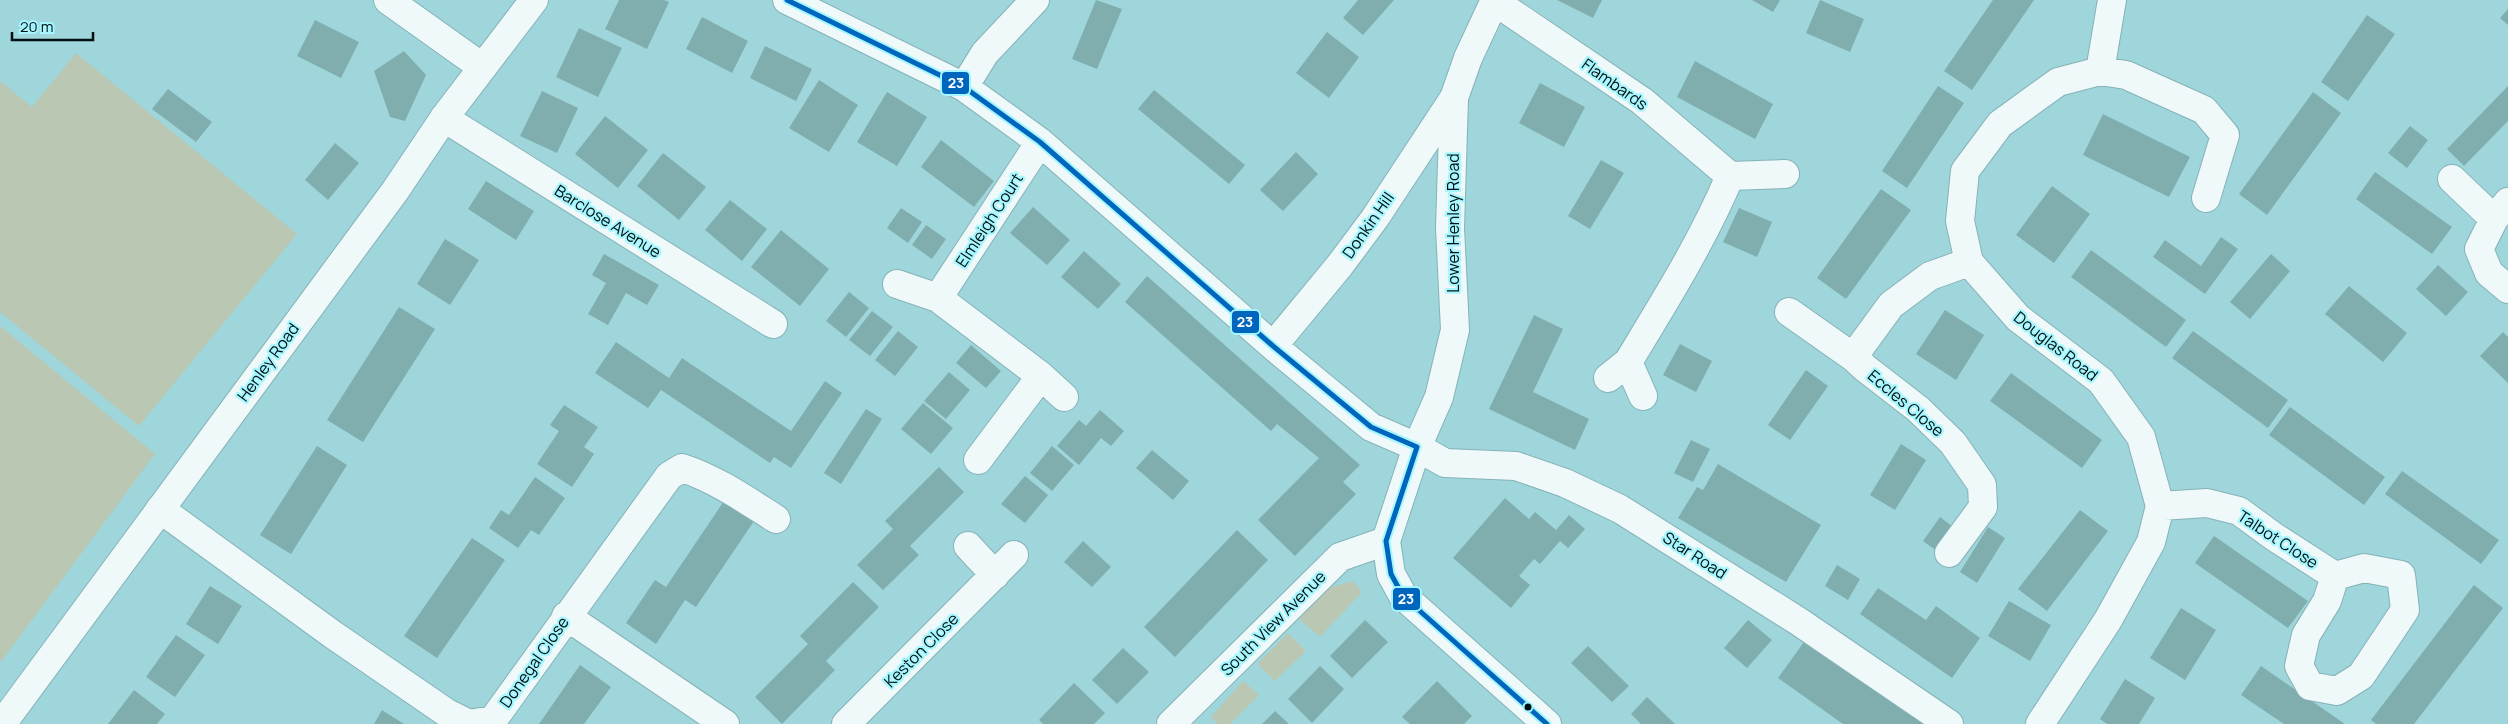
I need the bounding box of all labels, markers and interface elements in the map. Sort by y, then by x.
scale bar [12,10,94,42]
text: 20 m [20,16,53,37]
street label: Flambards [1578,53,1652,115]
line badge: 23 [941,71,970,95]
text: 23 [948,73,964,92]
street label: Lower Henley Road [1442,153,1464,293]
street label: Elmleigh Court [950,169,1028,271]
street label: Barclose Avenue [551,179,665,263]
street label: Donkin Hill [1337,187,1399,263]
street label: Douglas Road [2009,306,2103,386]
line badge: 23 [1231,310,1260,334]
text: 23 [1237,312,1253,331]
street label: Henley Road [232,318,304,406]
street label: Eccles Close [1863,365,1949,441]
street label: Talbot Close [2233,505,2323,573]
street label: Star Road [1659,526,1731,584]
street label: South View Avenue [1216,566,1330,680]
line badge: 23 [1392,587,1421,611]
text: 23 [1398,589,1414,608]
street label: Keston Close [879,608,963,692]
street label: Donegal Close [494,612,574,712]
unlabelled marker [1523,702,1533,712]

